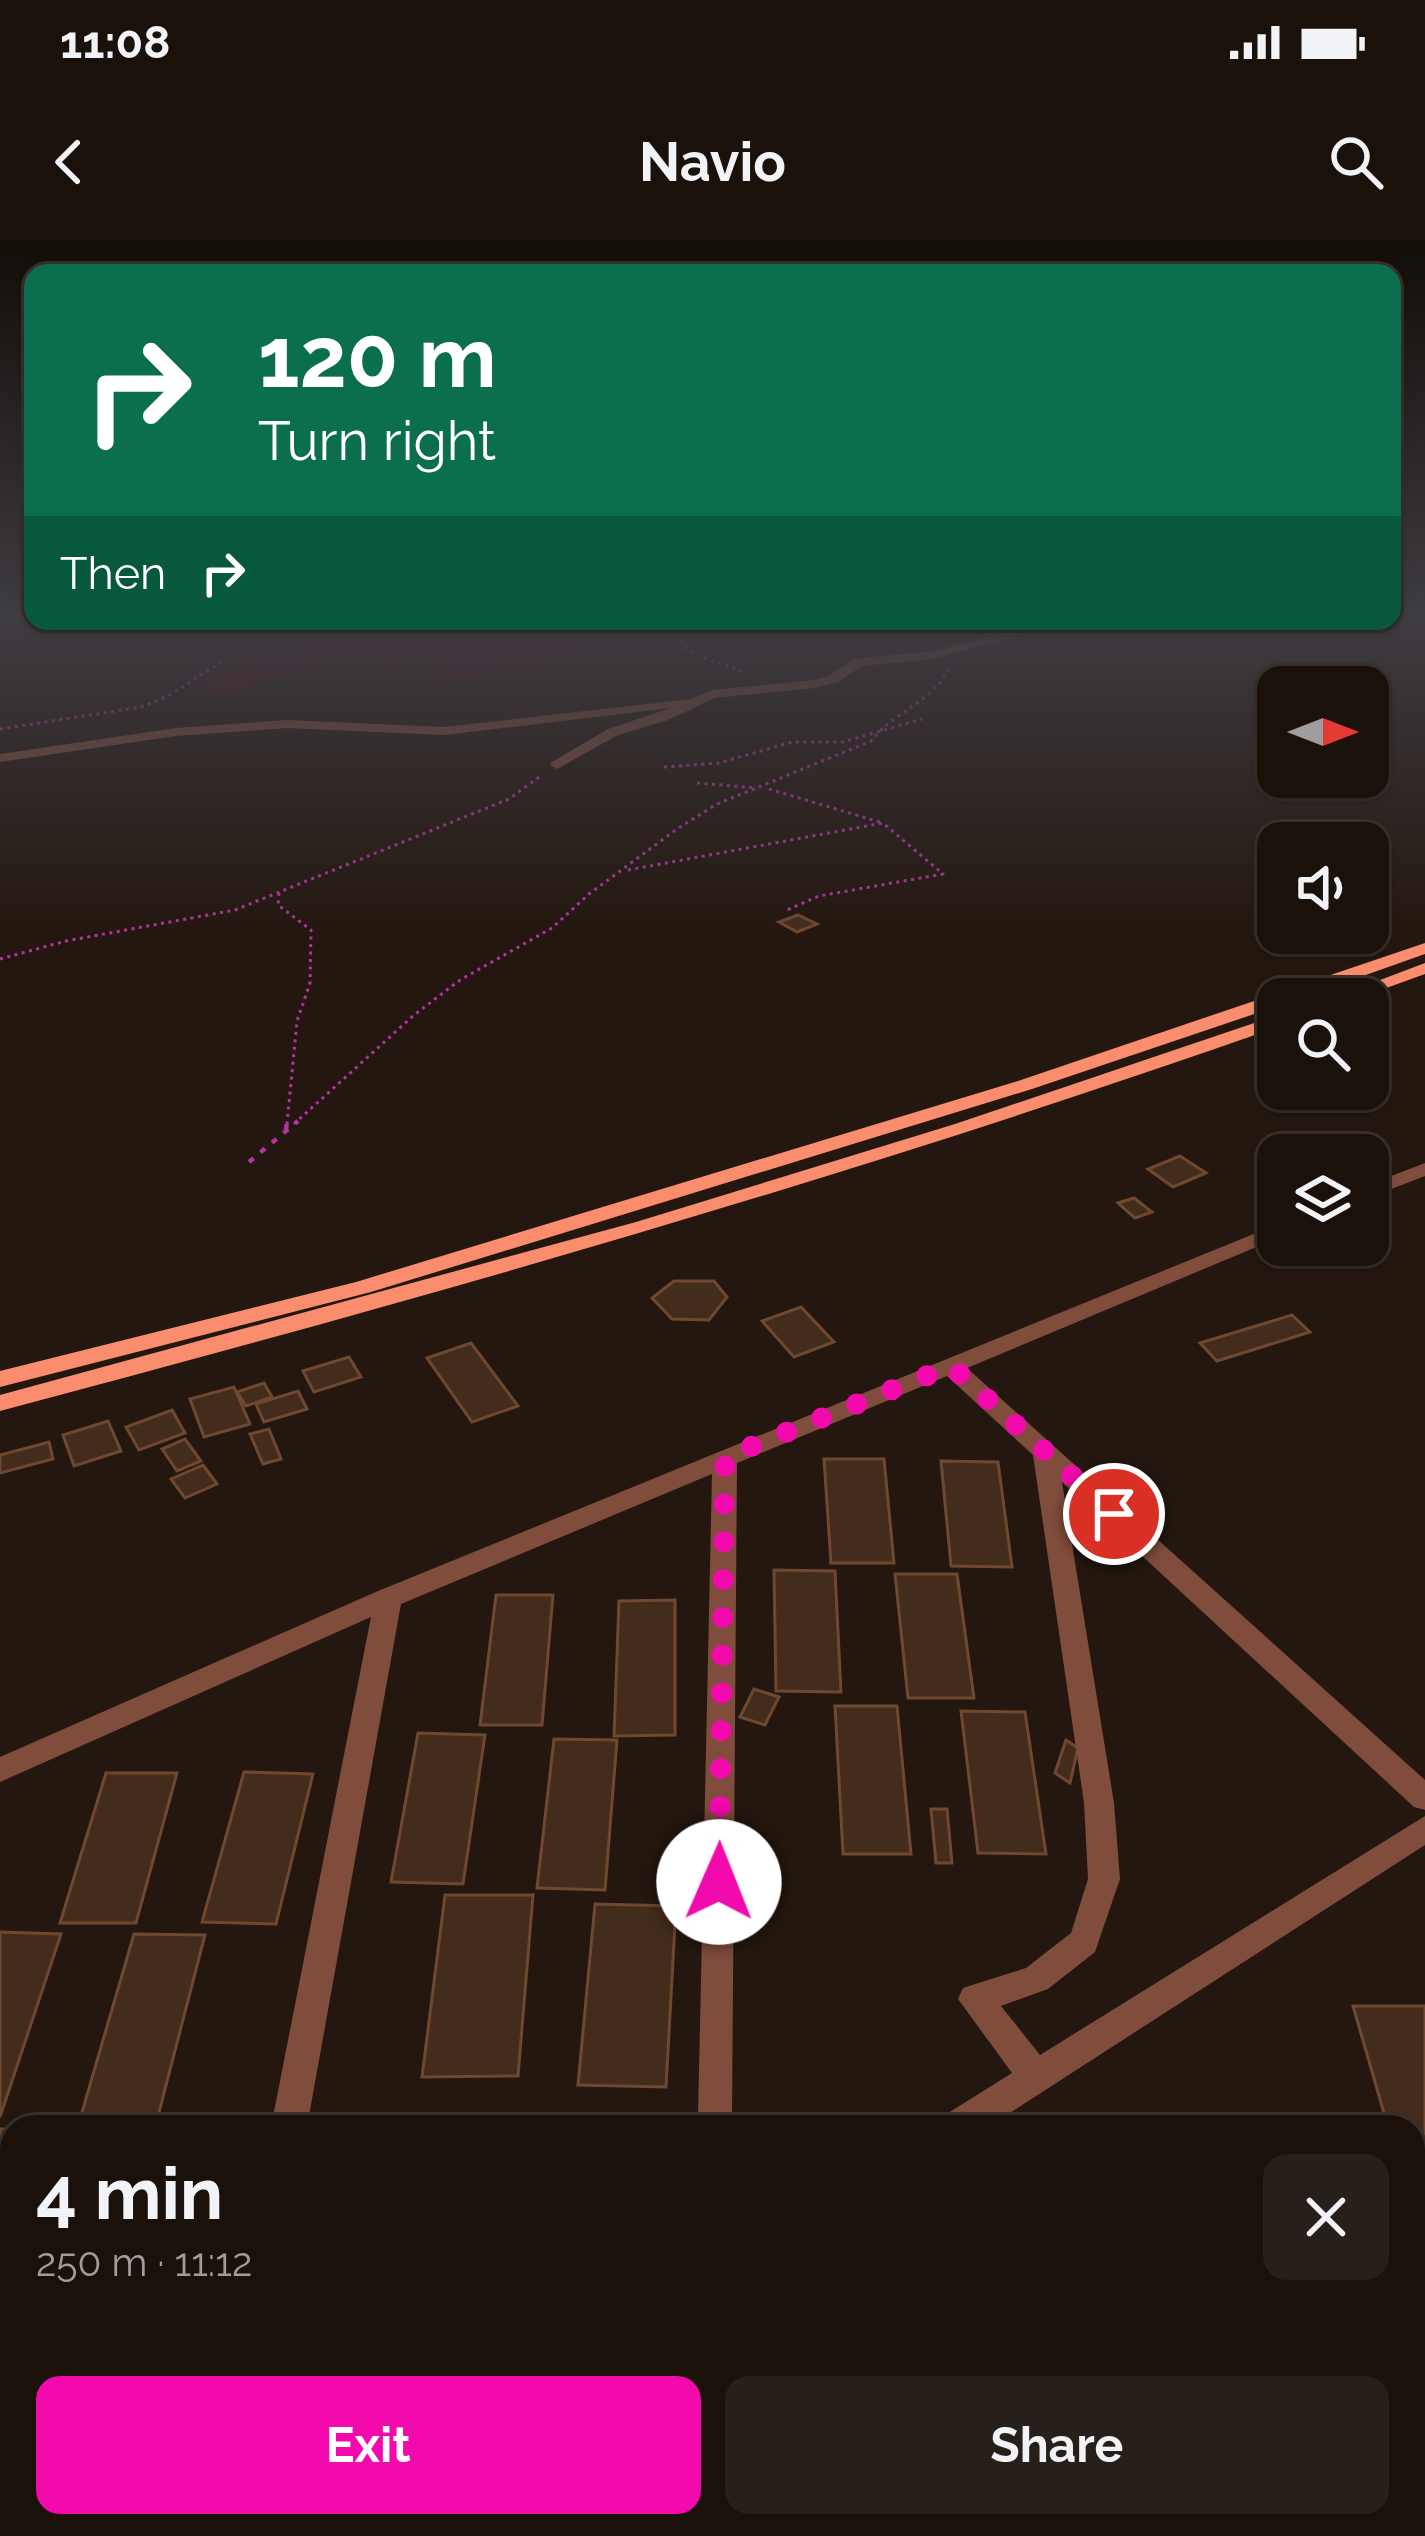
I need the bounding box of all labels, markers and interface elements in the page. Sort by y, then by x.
text: 11:08 [60,16,170,69]
icon: back [36,129,102,195]
icon: search [1323,129,1389,195]
text: Navio [639,130,786,194]
text: 120 m [258,308,497,407]
icon: right [60,312,216,468]
text: Turn right [258,409,496,473]
icon: right [190,540,256,606]
text: Then [60,547,166,600]
north arrow [1257,666,1389,798]
map controls [1257,666,1389,1266]
button: sound [1257,822,1389,954]
button: search [1257,978,1389,1110]
button: layers [1257,1134,1389,1266]
pin [1063,1463,1165,1565]
icon: arrive [1081,1481,1147,1547]
position arrow [656,1819,782,1945]
text: 4 min [36,2151,223,2236]
button: close [1263,2154,1389,2280]
text: 250 m · 11:12 [36,2239,252,2285]
button: Exit [36,2376,701,2514]
button: Share [725,2376,1389,2514]

